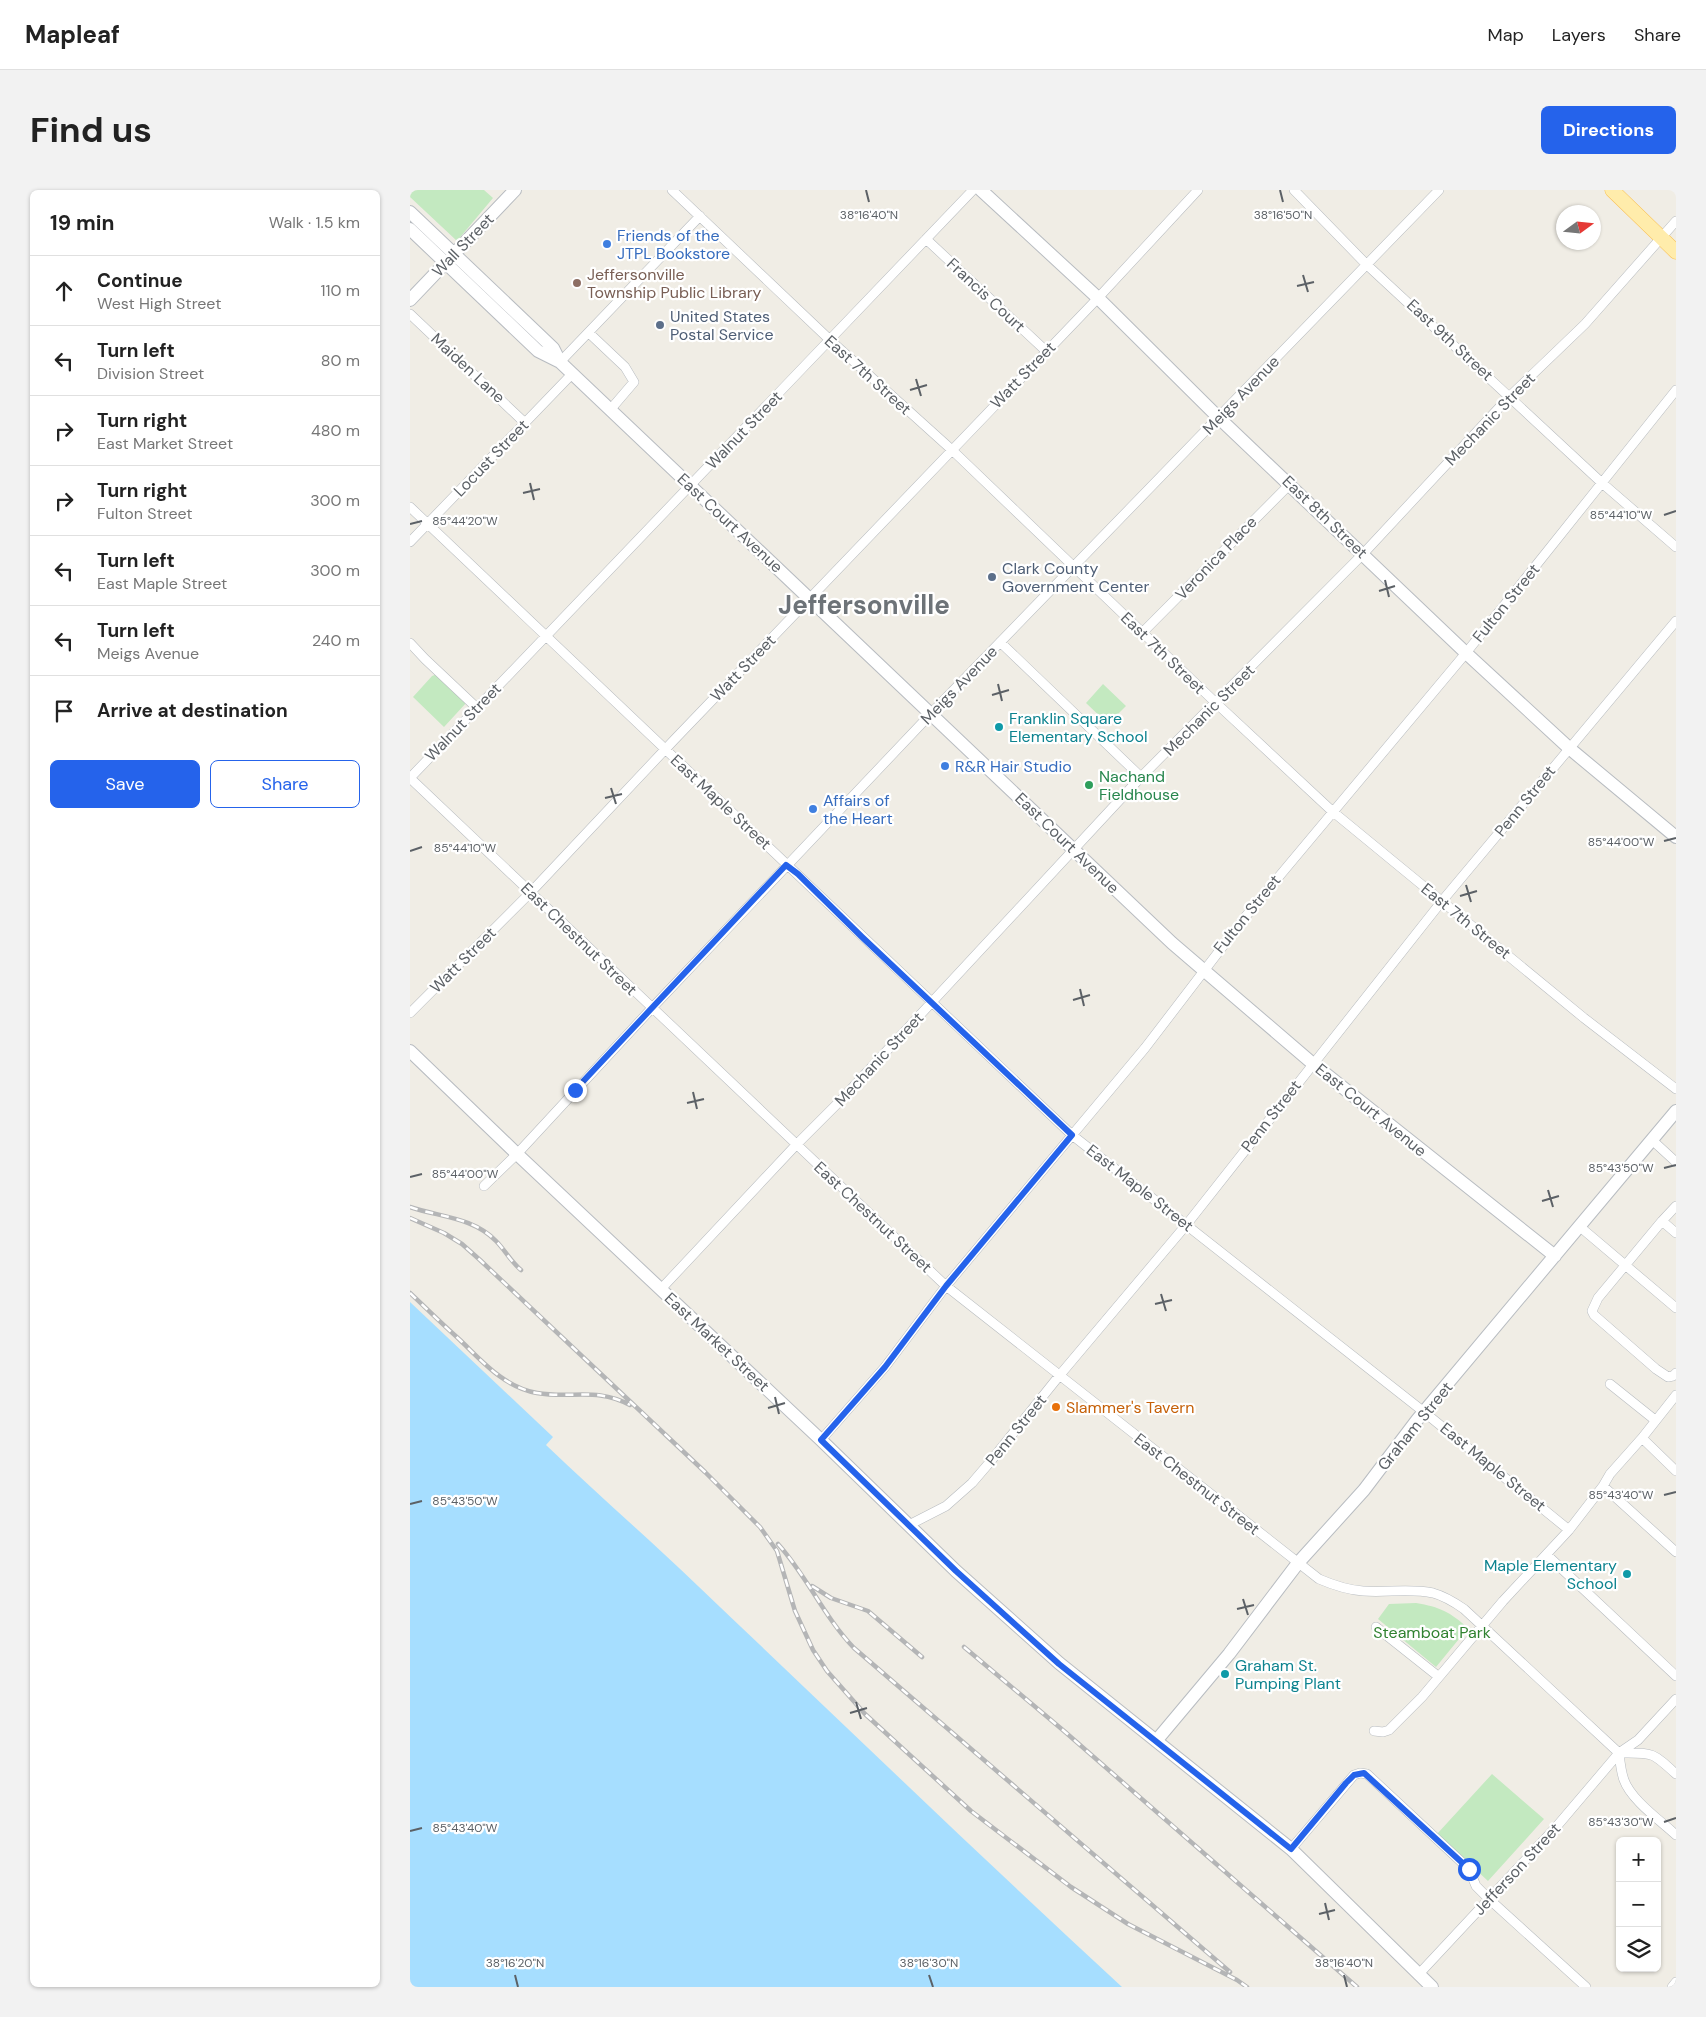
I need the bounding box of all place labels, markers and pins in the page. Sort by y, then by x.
place label: Friends of the JTPL Bookstore [617,225,730,264]
marker: Friends of the JTPL Bookstore [601,238,613,250]
place label: Jeffersonville Township Public Library [587,264,762,303]
marker: Jeffersonville Township Public Library [571,277,583,289]
place label: United States Postal Service [670,306,774,345]
marker: United States Postal Service [654,319,666,331]
place label: Clark County Government Center [1002,558,1149,597]
marker: Clark County Government Center [986,571,998,583]
place label: Franklin Square Elementary School [1009,708,1147,747]
marker: Franklin Square Elementary School [993,721,1005,733]
place label: R&R Hair Studio [955,756,1072,777]
marker: R&R Hair Studio [939,760,951,772]
place label: Nachand Fieldhouse [1099,766,1179,805]
marker: Nachand Fieldhouse [1083,779,1095,791]
place label: Affairs of the Heart [823,790,893,829]
marker: Affairs of the Heart [807,803,819,815]
place label: Slammer's Tavern [1066,1397,1194,1418]
marker: Slammer's Tavern [1050,1401,1062,1413]
place label: Maple Elementary School [1484,1555,1617,1594]
marker: Maple Elementary School [1621,1568,1633,1580]
place label: Graham St. Pumping Plant [1235,1655,1341,1694]
marker: Graham St. Pumping Plant [1219,1668,1231,1680]

